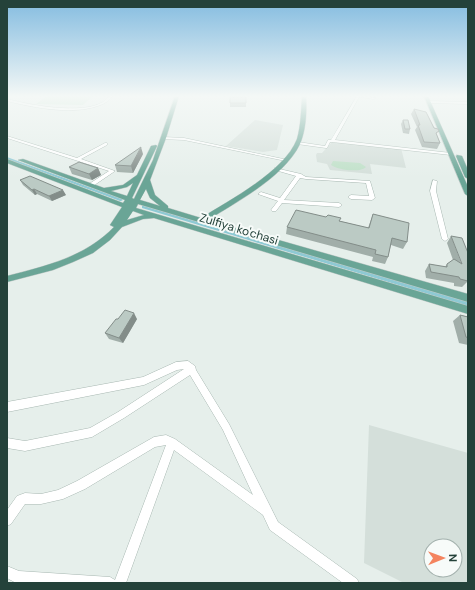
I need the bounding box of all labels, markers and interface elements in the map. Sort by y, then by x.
street label: Zulfiya ko'chasi [198,209,280,249]
north arrow [423,538,463,578]
text: N [446,554,460,562]

